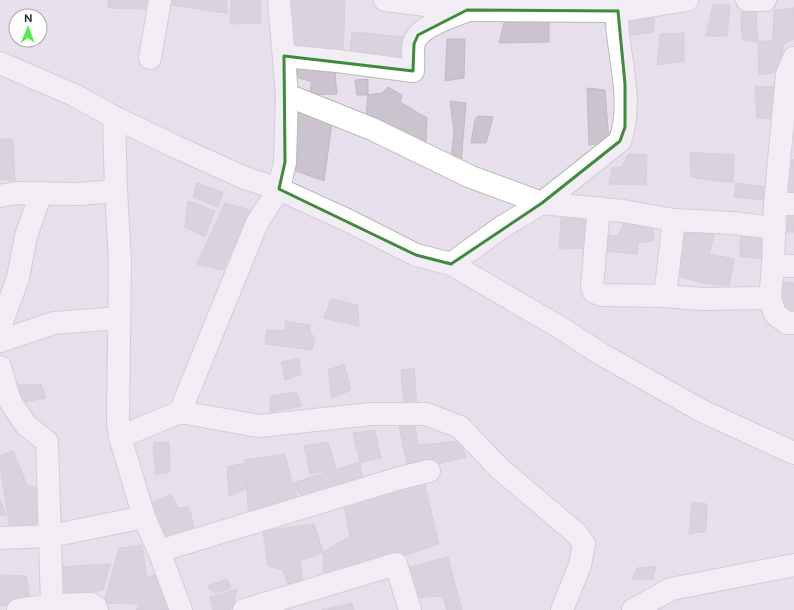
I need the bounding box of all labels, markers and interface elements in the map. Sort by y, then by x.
north arrow [8,8,48,48]
text: N [24,12,32,25]

